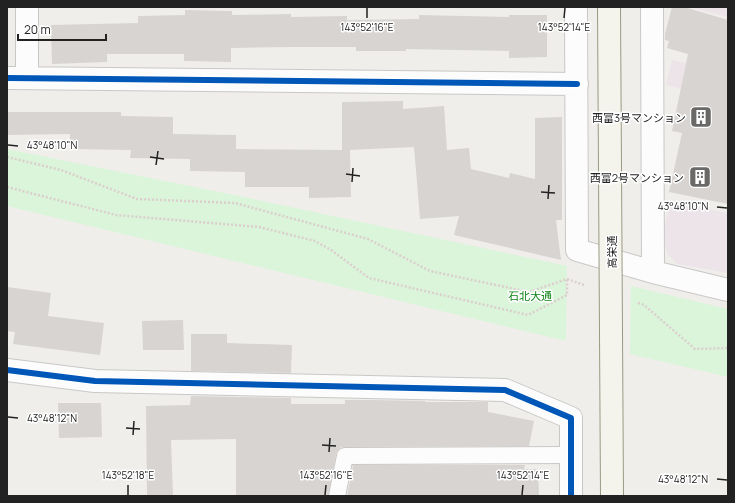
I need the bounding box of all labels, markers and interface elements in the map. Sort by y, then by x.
scale bar [18,16,106,42]
text: 143°52'16"E [341,20,394,34]
text: 143°52'14"E [538,20,590,34]
text: 20 m [24,21,51,38]
building icon: 西富3号マンション [688,104,714,130]
place label: 西富3号マンション [592,110,686,125]
text: 43°48'10"N [27,138,77,152]
building icon: 西富2号マンション [687,164,713,190]
place label: 西富2号マンション [590,170,684,185]
text: 43°48'10"N [658,199,708,213]
street label: 高栄通 [604,236,619,269]
park label: 石北大通 [508,288,552,303]
text: 43°48'12"N [27,411,77,425]
text: 143°52'18"E [102,468,155,482]
text: 143°52'16"E [300,468,353,482]
text: 143°52'14"E [497,468,549,482]
text: 43°48'12"N [658,472,708,486]

